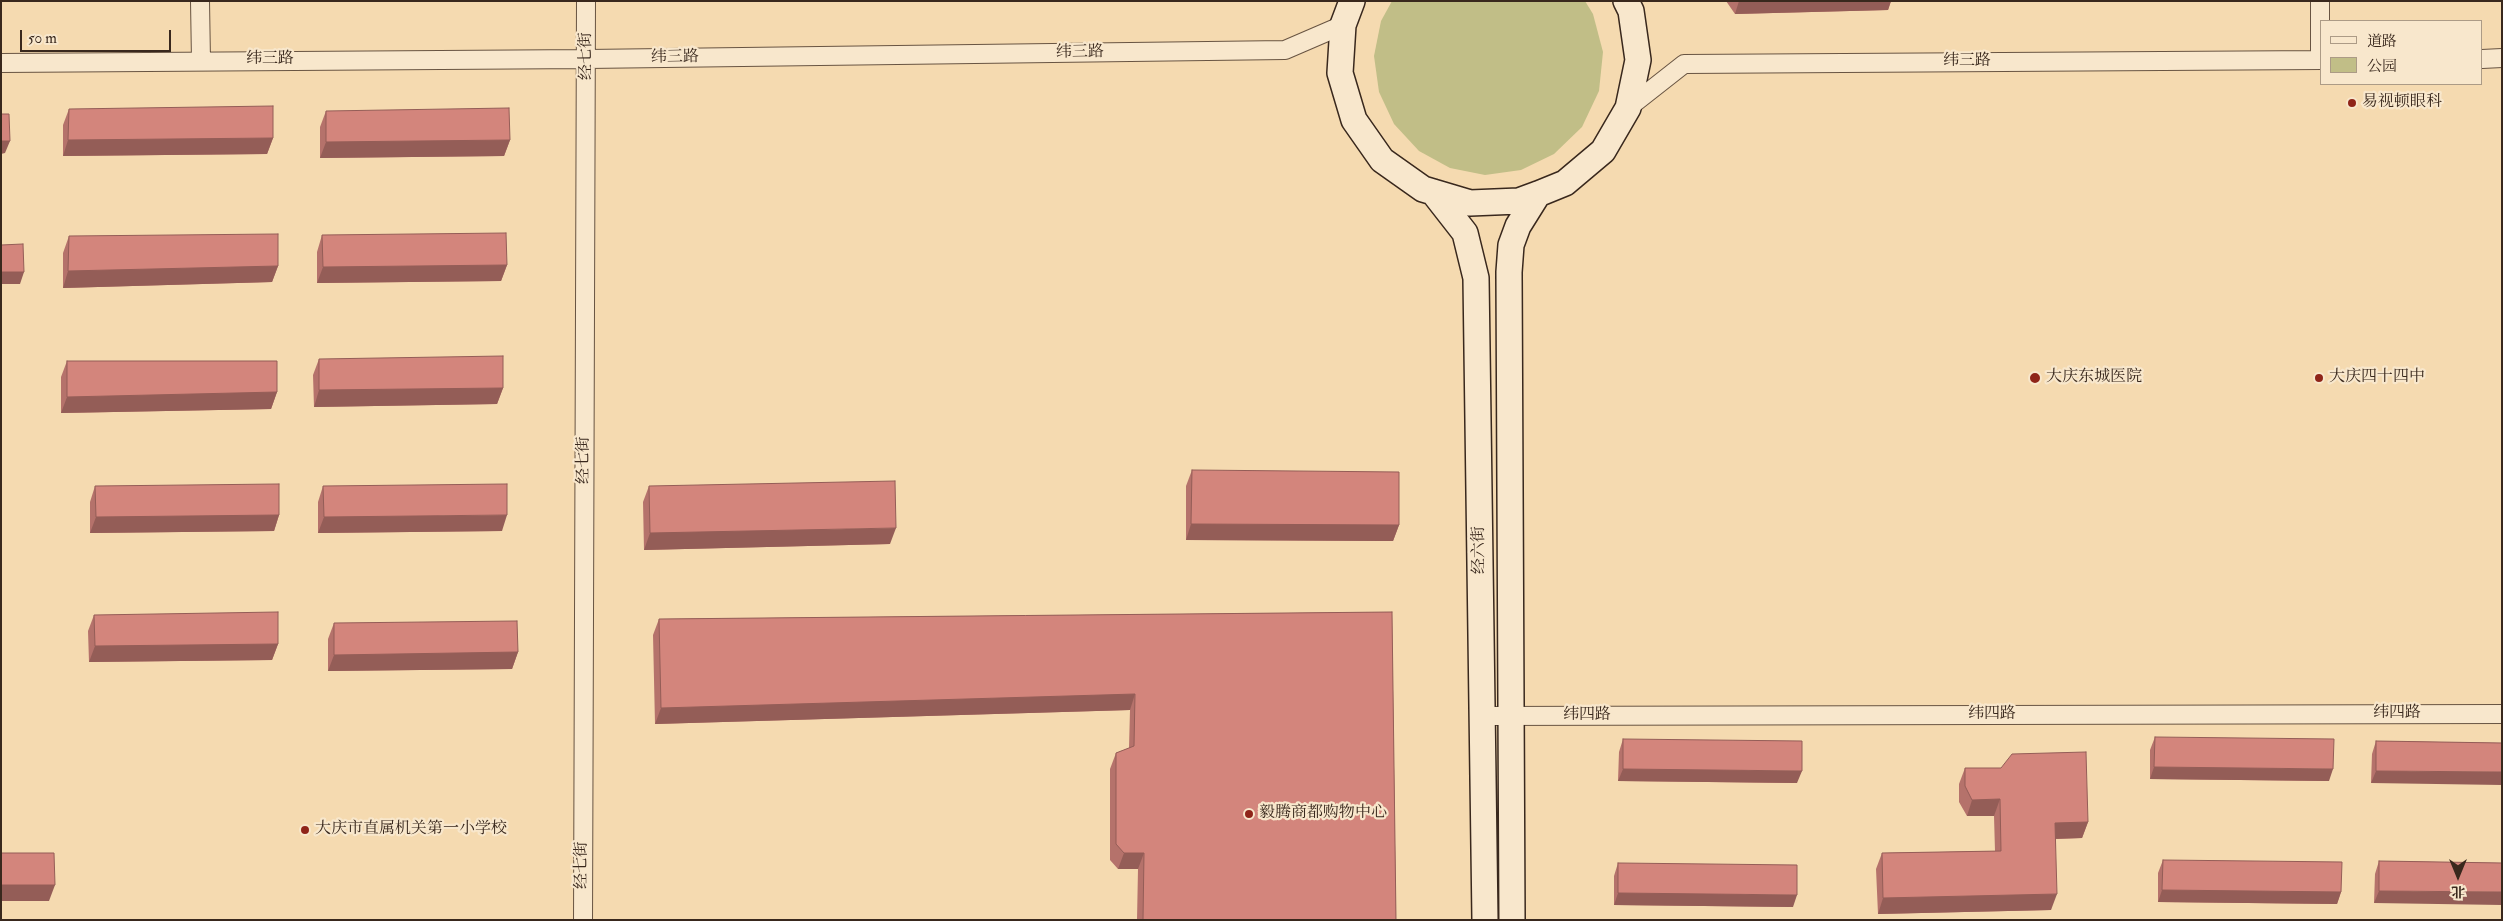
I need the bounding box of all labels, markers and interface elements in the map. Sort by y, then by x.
scale bar [22,20,174,52]
legend [2320,20,2483,85]
text: 50 m [28,29,57,48]
street label: 经七街 [577,32,597,80]
text: 道路 [2367,32,2397,51]
street label: 纬三路 [1056,43,1104,63]
street label: 纬三路 [651,48,699,68]
street label: 纬三路 [246,50,294,70]
street label: 纬三路 [1943,52,1991,72]
text: 公园 [2367,57,2397,76]
place label: 易视顿眼科 [2362,93,2442,113]
marker: 易视顿眼科 [2346,97,2358,109]
place label: 大庆东城医院 [2046,368,2142,388]
place label: 大庆四十四中 [2329,368,2425,388]
marker: 大庆东城医院 [2028,371,2042,385]
marker: 大庆四十四中 [2313,372,2325,384]
street label: 经七街 [575,436,595,484]
street label: 经六街 [1470,526,1490,574]
street label: 纬四路 [2373,704,2421,724]
street label: 纬四路 [1968,705,2016,725]
street label: 纬四路 [1563,706,1611,726]
place label: 毅腾商都购物中心 [1259,804,1387,824]
marker: 毅腾商都购物中心 [1243,808,1255,820]
place label: 大庆市直属机关第一小学校 [315,820,507,840]
marker: 大庆市直属机关第一小学校 [299,824,311,836]
street label: 经七街 [573,841,593,889]
north arrow [2433,851,2483,901]
text: 北 [2451,883,2465,900]

